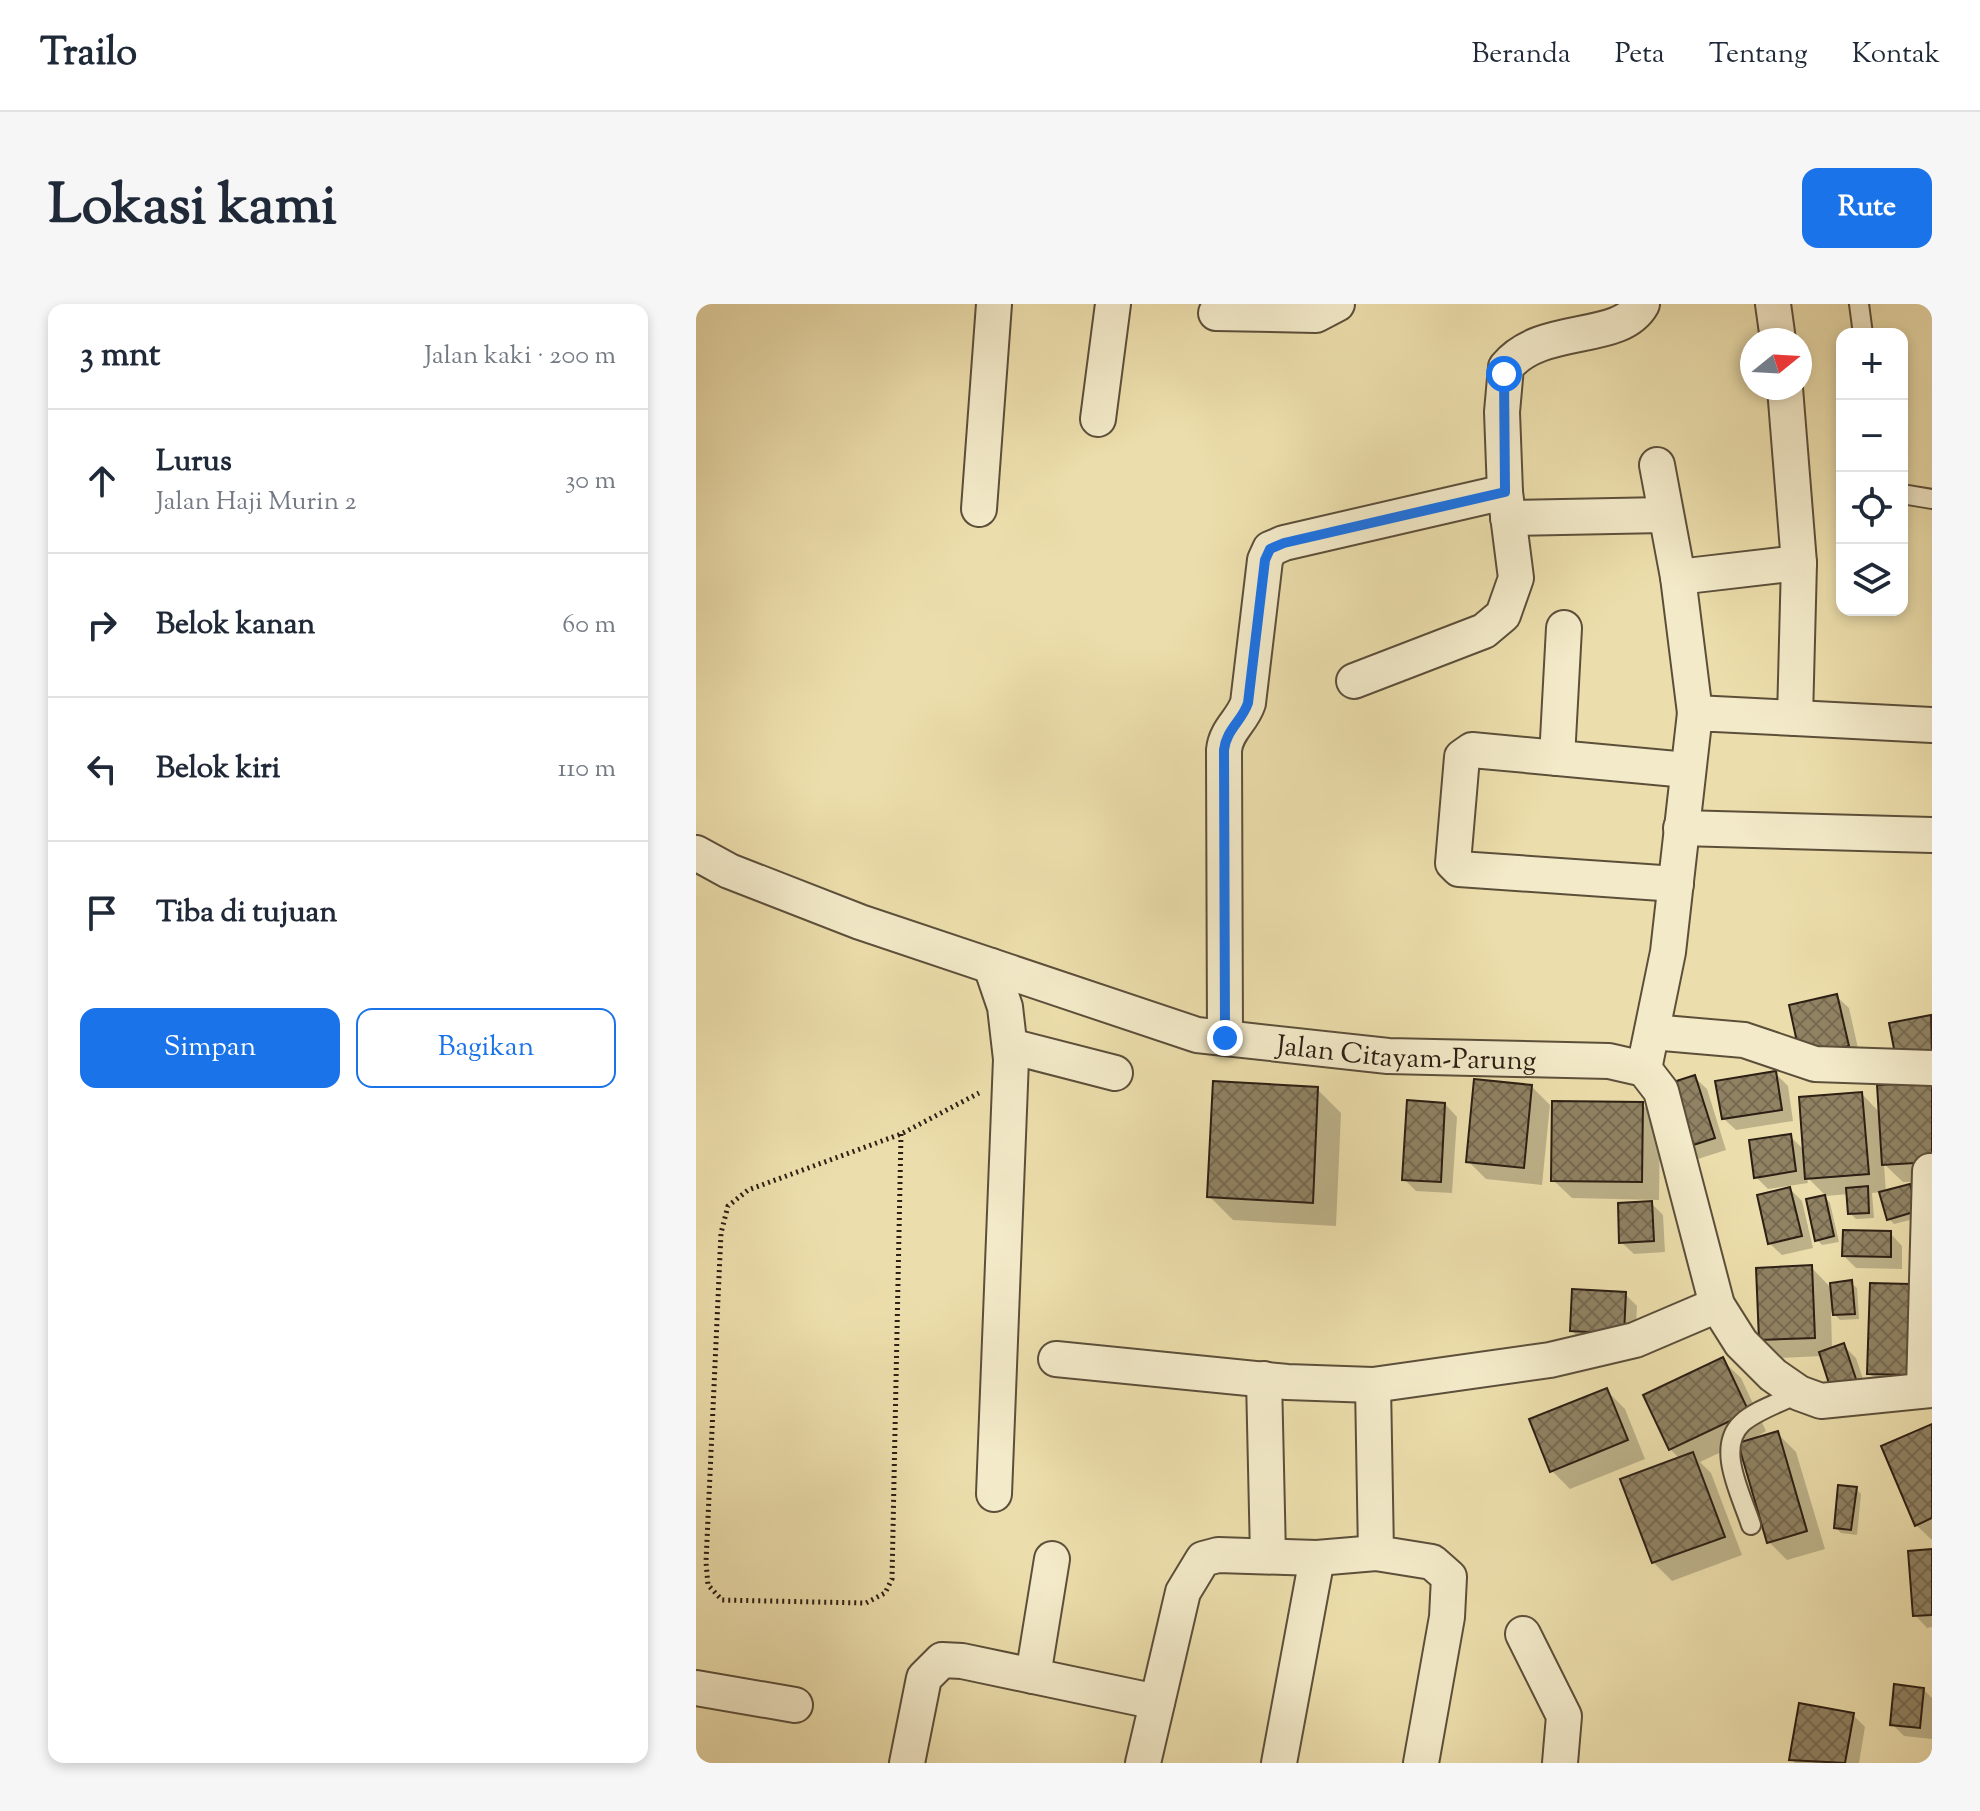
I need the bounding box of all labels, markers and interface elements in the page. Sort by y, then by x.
text: Trailo [40,28,137,82]
text: Beranda [1472,35,1571,75]
text: Peta [1615,35,1665,75]
text: Tentang [1709,35,1808,75]
text: Kontak [1852,35,1940,75]
text: Lokasi kami [48,168,337,249]
button: Rute [1802,168,1932,248]
north arrow [1740,328,1812,400]
map controls [1836,328,1908,616]
button: + [1836,328,1908,400]
text: 3 mnt [80,332,160,381]
text: Jalan kaki · 200 m [424,338,616,375]
route start [1486,356,1522,392]
button: − [1836,400,1908,472]
text: Lurus [156,441,232,484]
icon: ahead [80,459,124,503]
text: 30 m [565,463,616,500]
button: locate [1836,472,1908,544]
text: Jalan Haji Murin 2 [156,484,357,521]
button: layers [1836,544,1908,616]
icon: right [80,603,124,647]
text: Belok kanan [156,604,315,647]
text: 60 m [562,607,616,644]
icon: left [80,747,124,791]
text: Belok kiri [156,748,280,791]
text: 110 m [558,751,616,788]
icon: arrive [80,891,124,935]
text: Tiba di tujuan [156,892,337,935]
button: Simpan [80,1008,340,1088]
button: Bagikan [356,1008,616,1088]
route end [1207,1020,1243,1056]
street label: Jalan Citayam-Parung [1272,1027,1537,1082]

